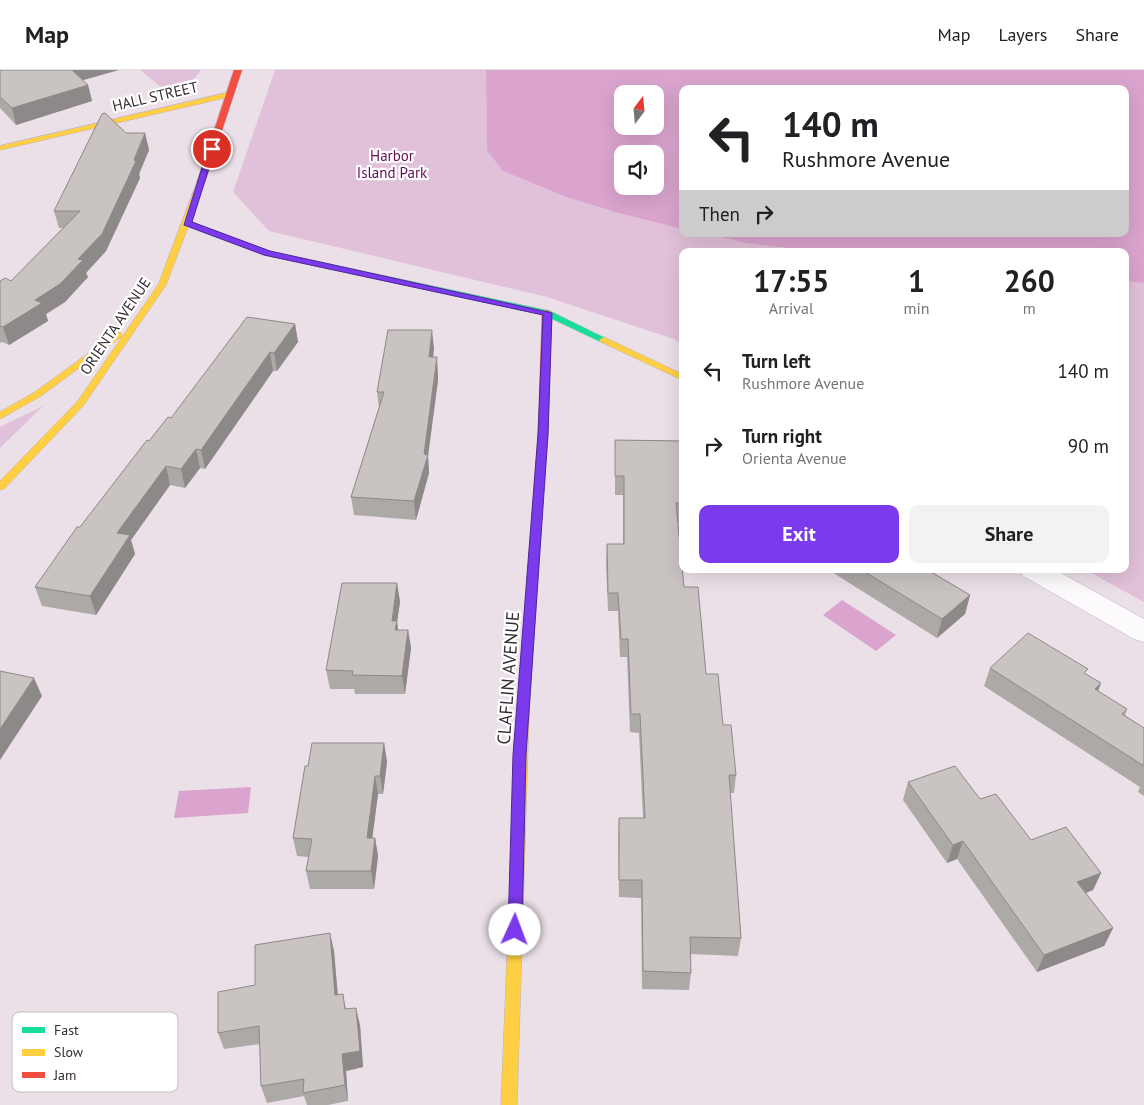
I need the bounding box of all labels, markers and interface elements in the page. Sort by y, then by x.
text: Map [25,19,69,50]
text: Map [938,23,970,46]
text: Layers [998,23,1047,46]
text: Share [1075,23,1119,46]
street label: HALL STREET [110,77,200,115]
north arrow [614,85,664,135]
map controls [614,85,664,195]
text: 140 m [782,101,879,147]
icon: left [699,105,764,170]
pin [191,128,233,170]
icon: arrive [198,135,226,163]
button: sound [614,145,664,195]
text: Rushmore Avenue [782,145,950,173]
park label: Harbor Island Park [357,146,428,182]
icon: right [750,200,778,228]
text: Then [699,202,740,226]
text: 17:55 [753,261,829,300]
text: 1 [908,261,925,300]
text: 260 [1004,261,1055,300]
street label: ORIENTA AVENUE [75,274,155,378]
text: Arrival [769,298,814,318]
text: min [904,298,930,318]
text: m [1023,298,1036,318]
text: Turn left [742,349,811,373]
icon: left [699,357,727,385]
text: 140 m [1057,359,1109,383]
text: Rushmore Avenue [742,373,864,393]
text: Turn right [742,424,822,448]
icon: right [699,432,727,460]
text: 90 m [1068,434,1109,458]
text: Orienta Avenue [742,448,847,468]
button: Exit [699,505,899,563]
button: Share [909,505,1109,563]
street label: CLAFLIN AVENUE [492,611,524,745]
position arrow [488,903,540,955]
legend [12,1012,178,1092]
text: Fast [54,1021,79,1039]
text: Slow [54,1043,84,1061]
text: Jam [53,1066,76,1084]

